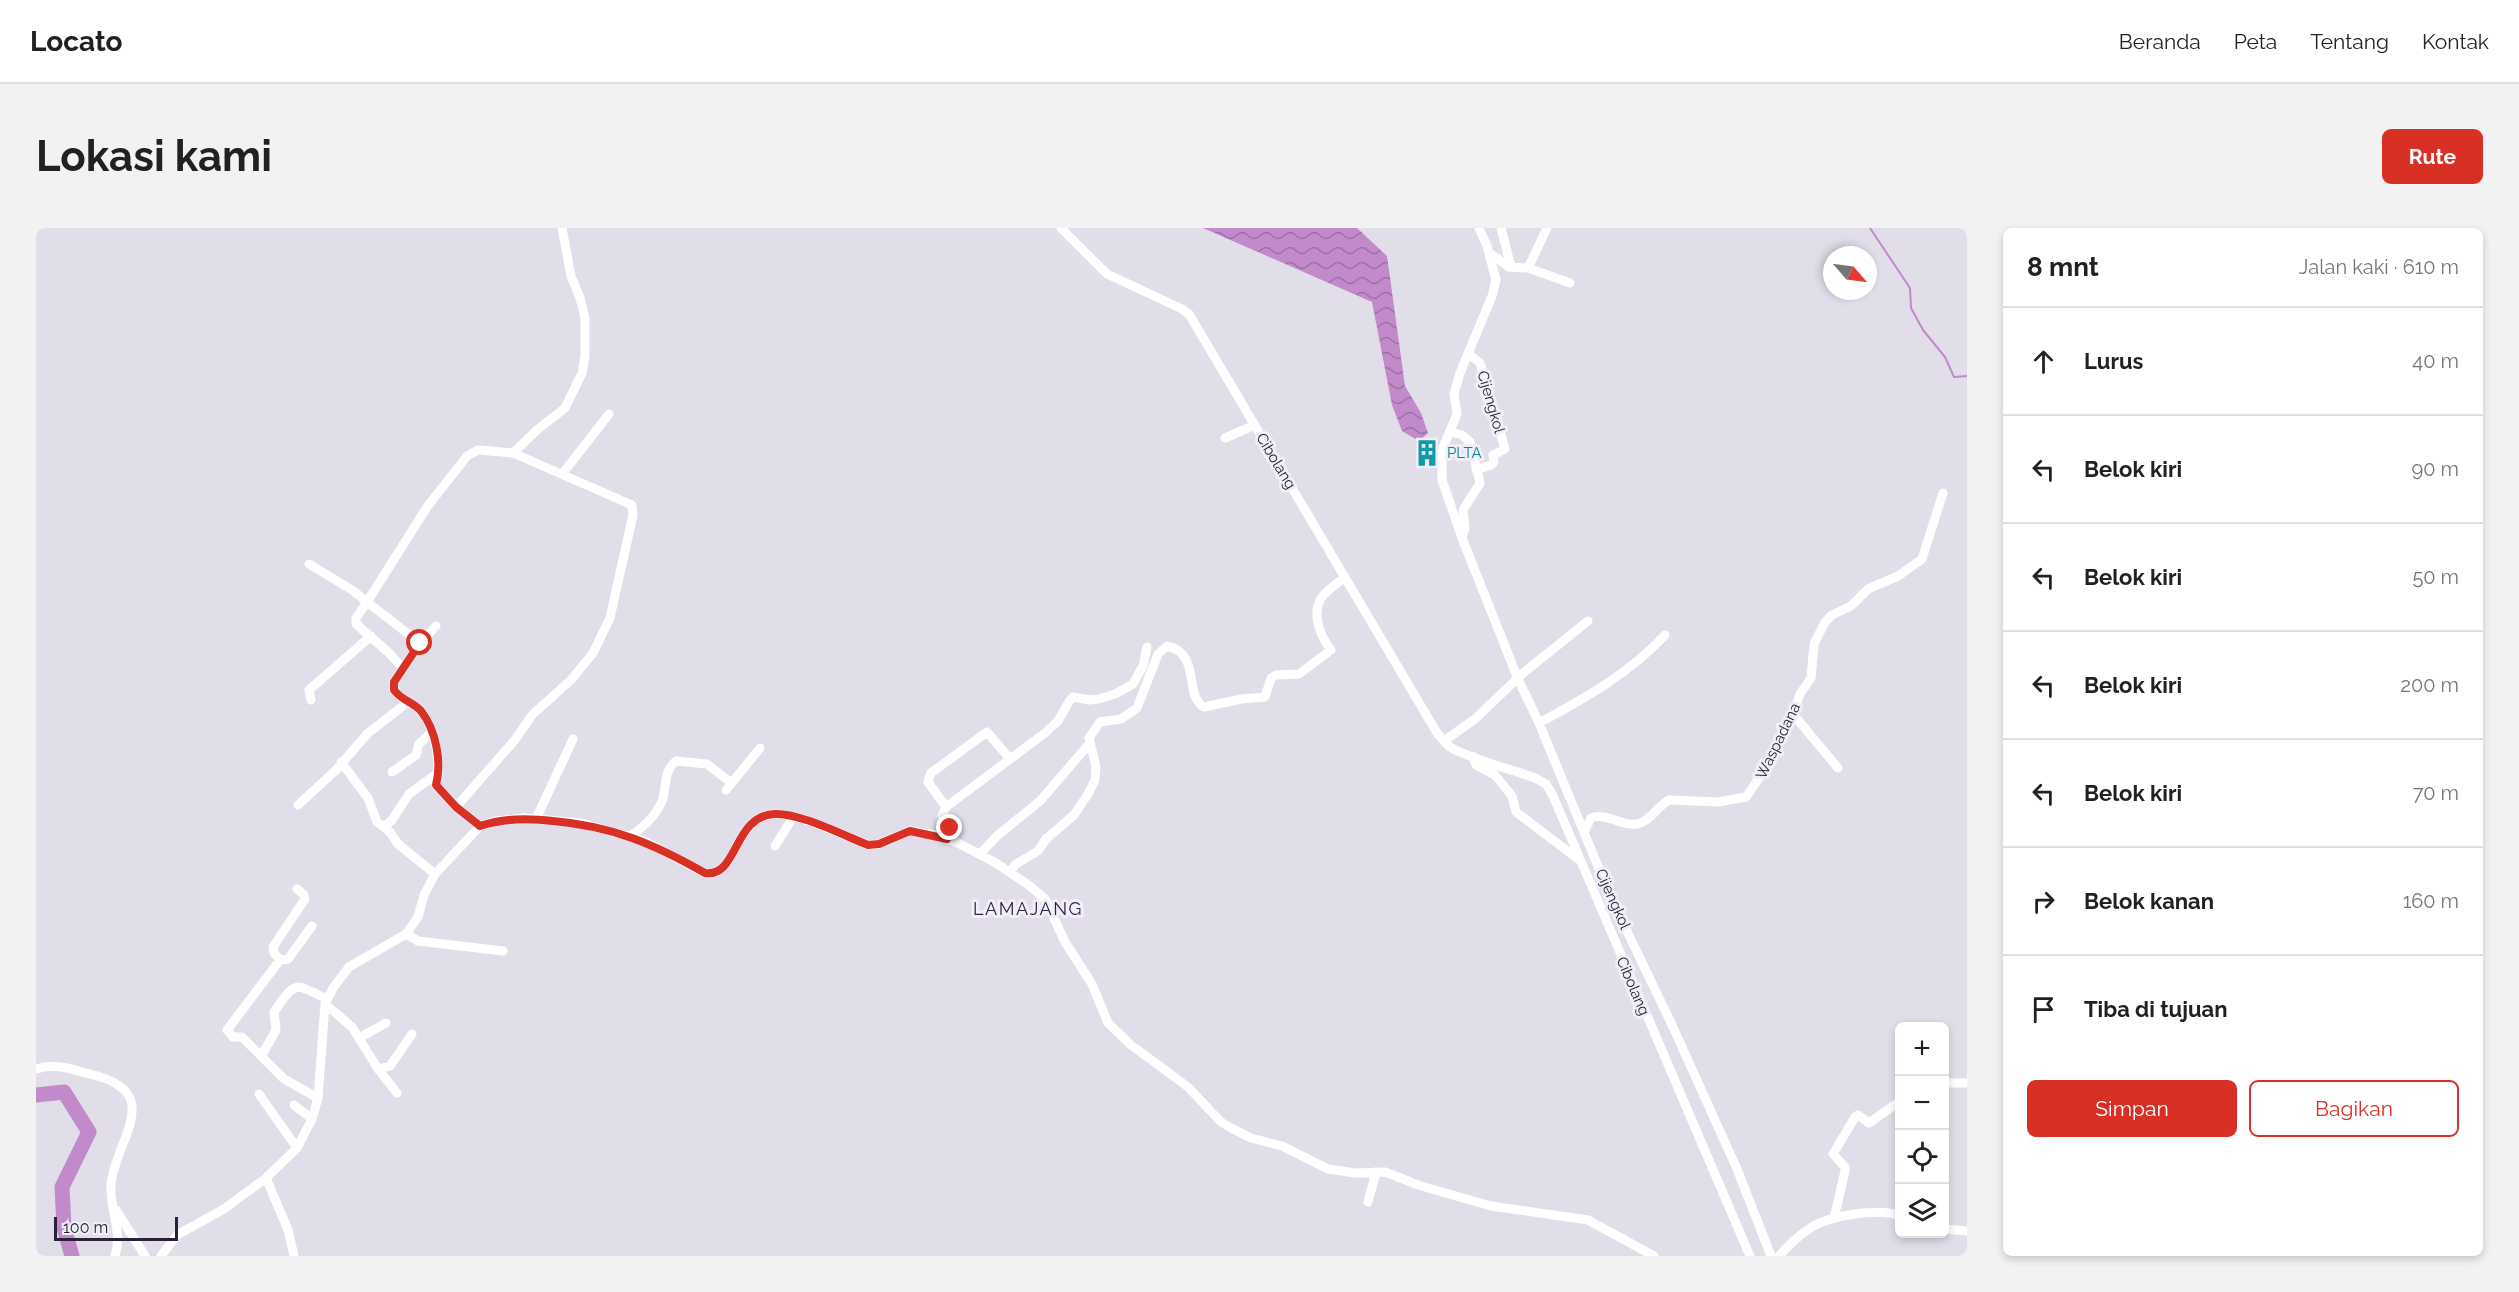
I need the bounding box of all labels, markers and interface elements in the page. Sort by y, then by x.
text: Locato [30,25,122,58]
text: Beranda [2119,29,2201,54]
text: Peta [2234,29,2277,54]
text: Tentang [2310,29,2389,54]
text: Kontak [2422,29,2489,54]
button: Rute [2382,129,2483,184]
text: Lokasi kami [36,132,272,181]
north arrow [1823,246,1877,300]
text: 8 mnt [2027,252,2099,282]
text: Jalan kaki · 610 m [2299,255,2459,279]
icon: ahead [2027,345,2060,378]
text: Lurus [2084,348,2143,374]
text: 40 m [2412,349,2459,373]
street label: Cijengkol [1473,369,1509,436]
street label: Cibolang [1252,430,1300,492]
building icon: PLTA [1412,438,1442,468]
place label: PLTA [1447,444,1482,462]
icon: left [2027,453,2060,486]
text: Belok kiri [2084,456,2182,482]
text: 90 m [2412,457,2459,481]
icon: left [2027,561,2060,594]
text: Belok kiri [2084,564,2182,590]
text: 50 m [2412,565,2459,589]
route start [406,629,432,655]
icon: left [2027,669,2060,702]
text: Belok kiri [2084,672,2182,698]
text: 200 m [2401,673,2459,697]
street label: Waspadana [1752,700,1804,782]
icon: left [2027,777,2060,810]
text: Belok kiri [2084,780,2182,806]
text: 70 m [2413,781,2459,805]
route end [936,814,962,840]
street label: Cijengkol [1592,866,1635,933]
icon: right [2027,885,2060,918]
text: Belok kanan [2084,888,2214,914]
text: 160 m [2403,889,2459,913]
district label: LAMAJANG [973,898,1083,919]
street label: Cibolang [1613,954,1653,1018]
icon: arrive [2027,993,2060,1026]
text: Tiba di tujuan [2084,996,2227,1022]
map controls [1895,1022,1949,1238]
button: + [1895,1022,1949,1076]
button: − [1895,1076,1949,1130]
button: Simpan [2027,1080,2237,1137]
button: Bagikan [2249,1080,2459,1137]
button: locate [1895,1130,1949,1184]
button: layers [1895,1184,1949,1238]
scale bar [54,1214,178,1242]
text: 100 m [63,1218,108,1237]

